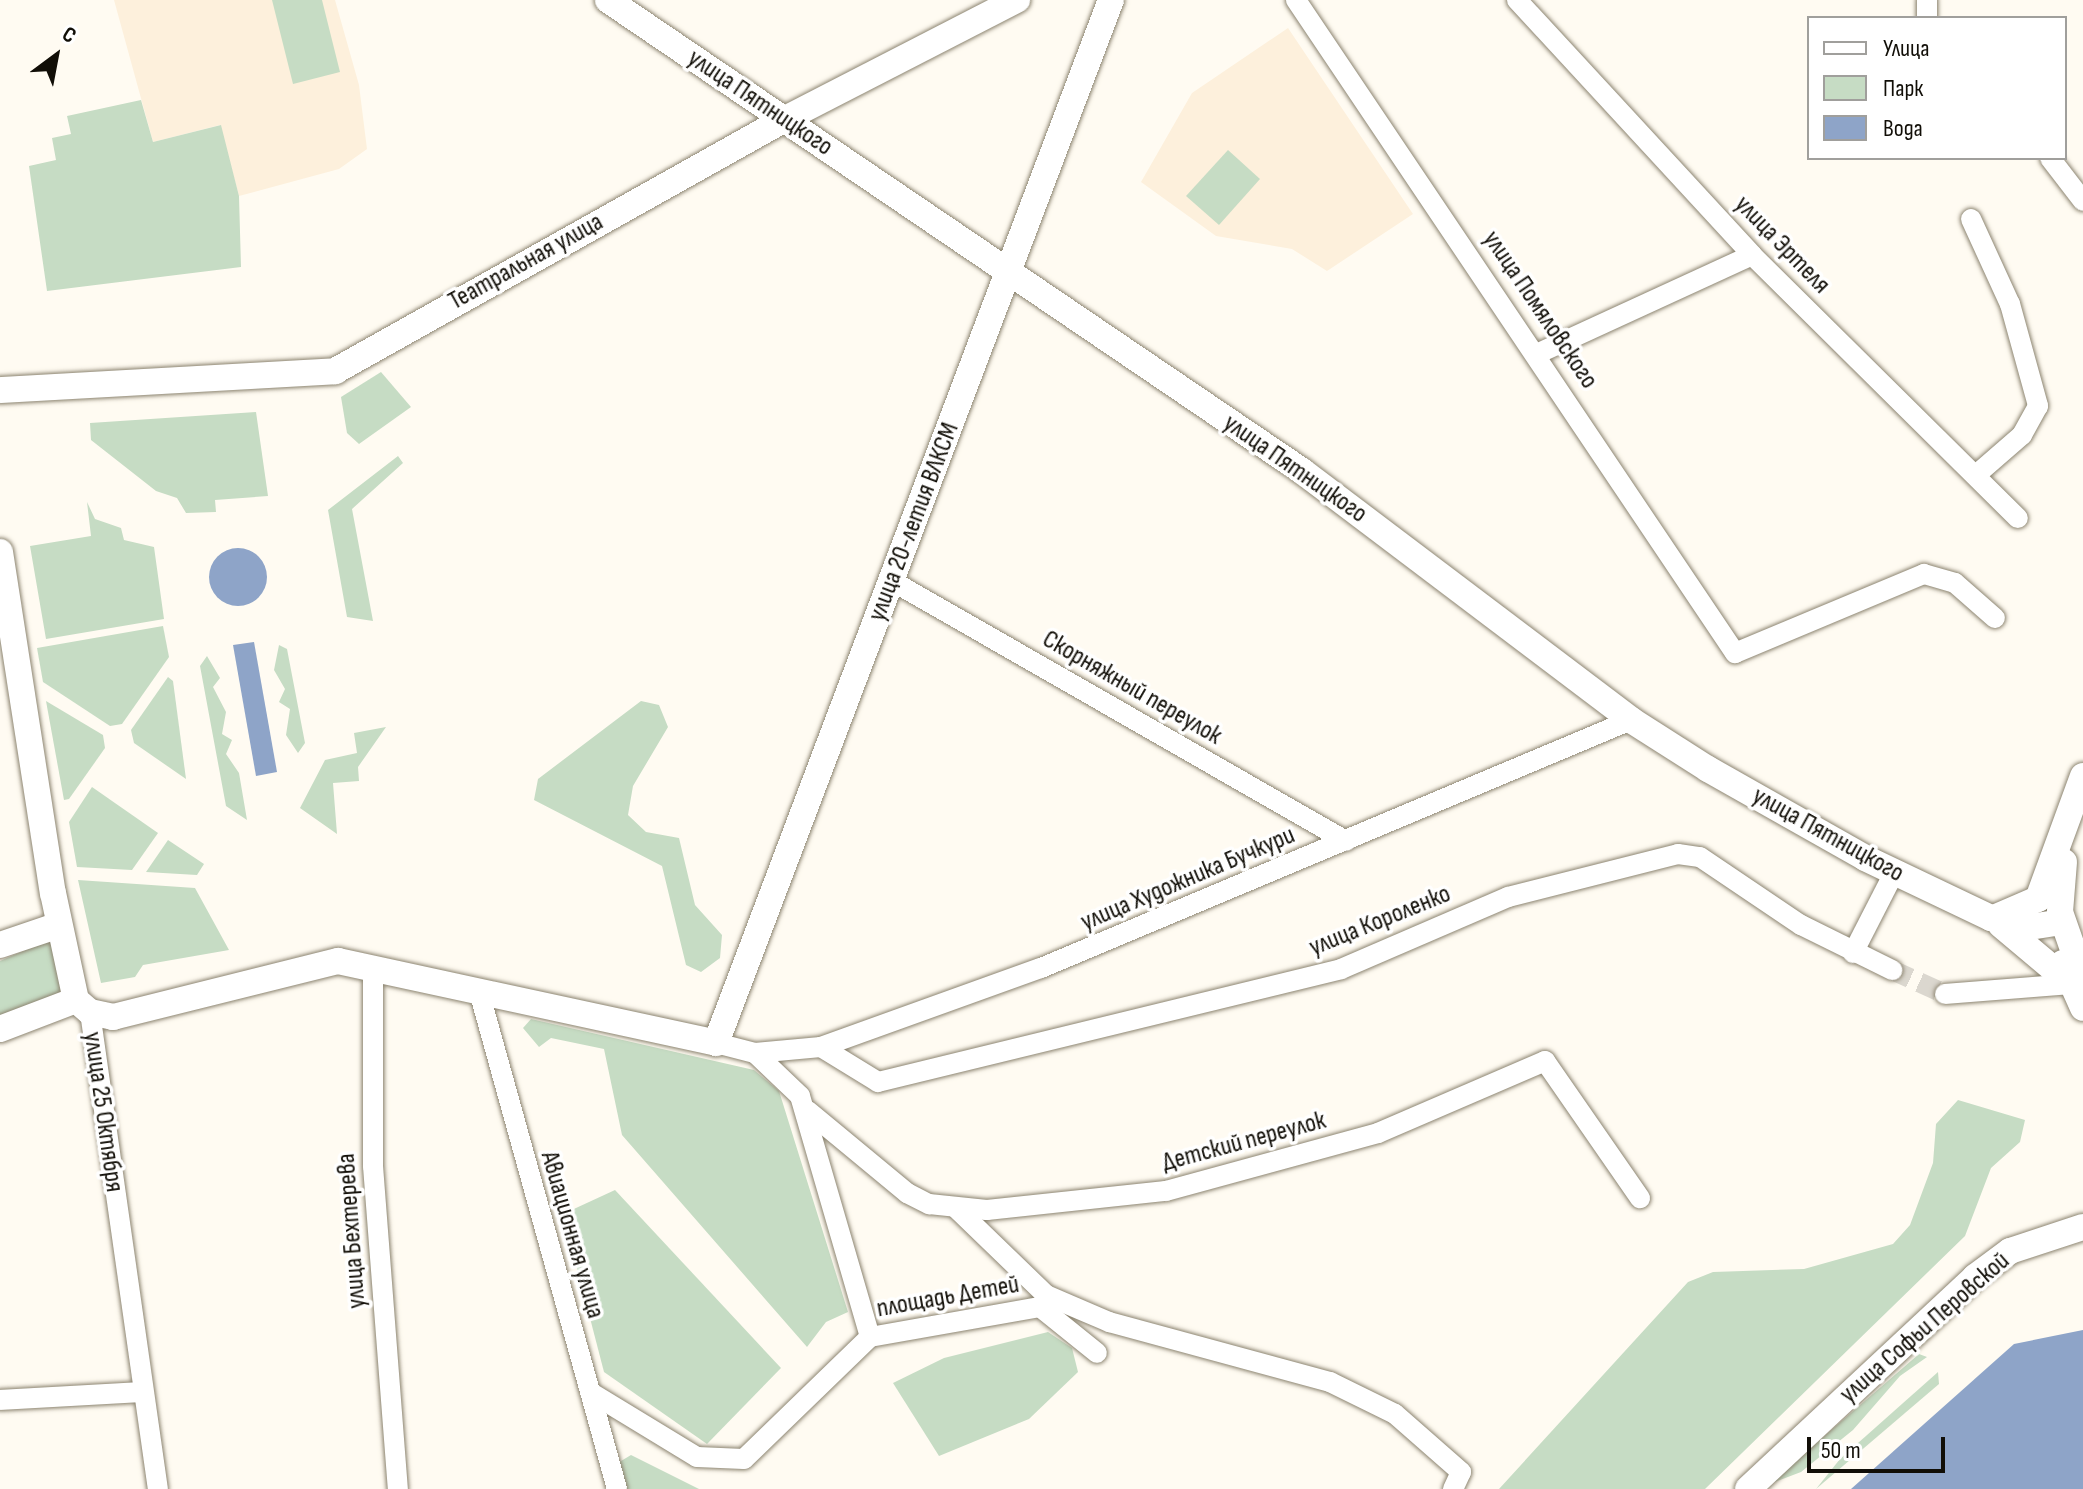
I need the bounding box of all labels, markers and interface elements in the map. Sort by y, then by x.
north arrow [16,16,96,96]
legend [1807,16,2067,160]
text: С [57,21,81,50]
text: Улица [1883,34,1929,63]
street label: улица Пятницкого [681,43,839,163]
text: Парк [1883,74,1923,103]
text: Вода [1883,114,1923,143]
street label: улица Эртеля [1728,189,1836,301]
street label: Театральная улица [443,207,609,317]
street label: улица Помяловского [1476,225,1604,395]
street label: улица Пятницкого [1217,408,1373,530]
street label: улица 20-летия ВЛКСМ [862,418,966,626]
street label: Скорняжный переулок [1037,624,1227,752]
street label: улица Пятницкого [1747,781,1909,889]
street label: улица Художника Бучкури [1076,820,1300,938]
street label: улица Короленко [1305,879,1455,963]
street label: улица 25 Октября [76,1030,130,1194]
street label: Детский переулок [1159,1105,1329,1179]
street label: Авиационная улица [533,1148,611,1322]
street label: улица Бехтерева [331,1152,373,1310]
street label: улица Софьи Перовской [1834,1246,2016,1410]
street label: площадь Детей [874,1269,1022,1325]
scale bar [1811,1421,1949,1471]
text: 50 m [1821,1436,1861,1465]

